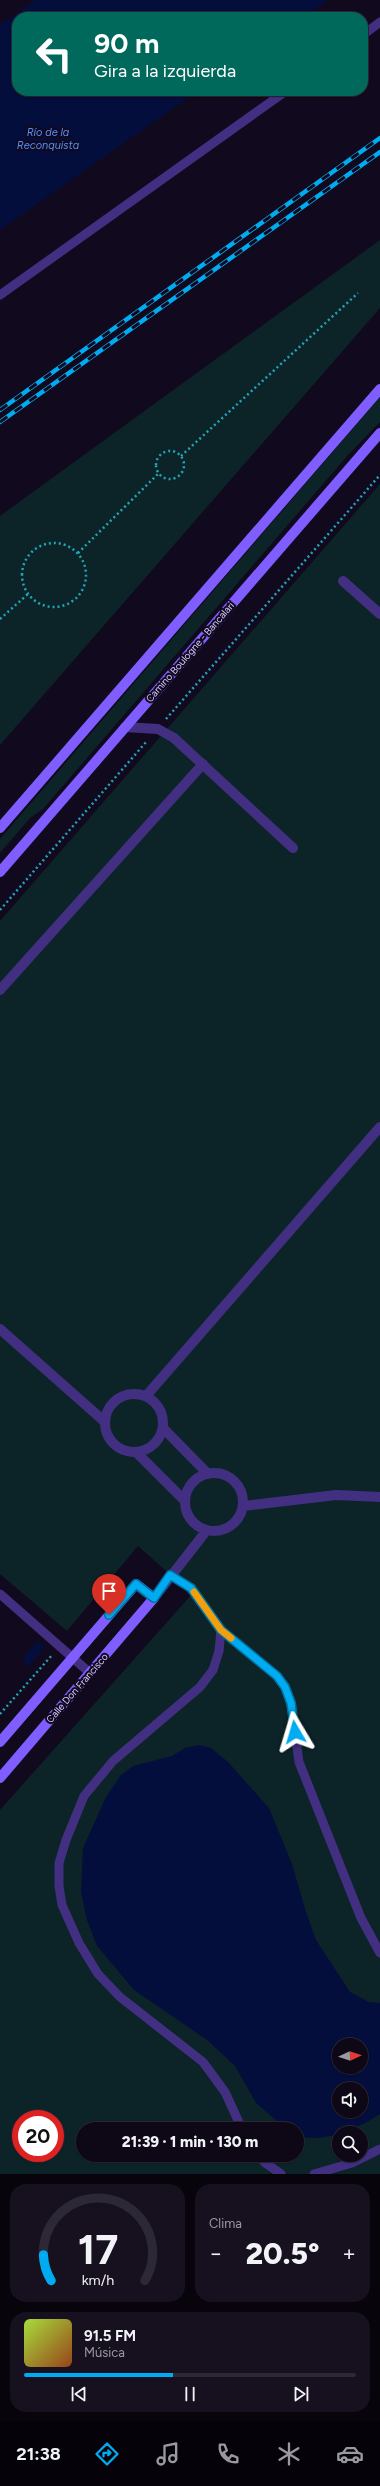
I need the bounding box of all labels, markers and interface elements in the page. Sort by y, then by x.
text: 90 m [94,26,159,60]
icon: left [28,28,80,80]
text: Gira a la izquierda [94,60,236,82]
water label: Río de la Reconquista [17,126,80,152]
street label: Camino Boulogne - Bancalari [143,599,237,705]
pin [92,1574,126,1615]
icon: arrive [98,1580,120,1602]
street label: Calle Don Francisco [43,1650,111,1726]
position arrow [274,1711,316,1753]
north arrow [332,2038,368,2074]
map controls [332,2038,368,2162]
button: sound [332,2082,368,2118]
speed limit sign: 20 [12,2110,64,2162]
button: search [332,2126,368,2162]
text: 21:39 · 1 min · 130 m [122,2133,258,2151]
text: Clima [209,2216,242,2231]
text: 17 [77,2224,118,2274]
text: 20.5° [245,2235,320,2272]
text: − [209,2240,223,2267]
text: + [342,2240,356,2267]
text: km/h [81,2271,114,2289]
text: 91.5 FM [84,2327,136,2345]
text: Música [84,2345,125,2360]
icon: previous [68,2383,90,2405]
icon: pause [179,2383,201,2405]
icon: next [290,2383,312,2405]
icon: directions [93,2440,121,2468]
icon: music [154,2440,182,2468]
icon: phone [214,2440,242,2468]
icon: climate [275,2440,303,2468]
icon: car [336,2440,364,2468]
text: 21:38 [16,2443,61,2465]

